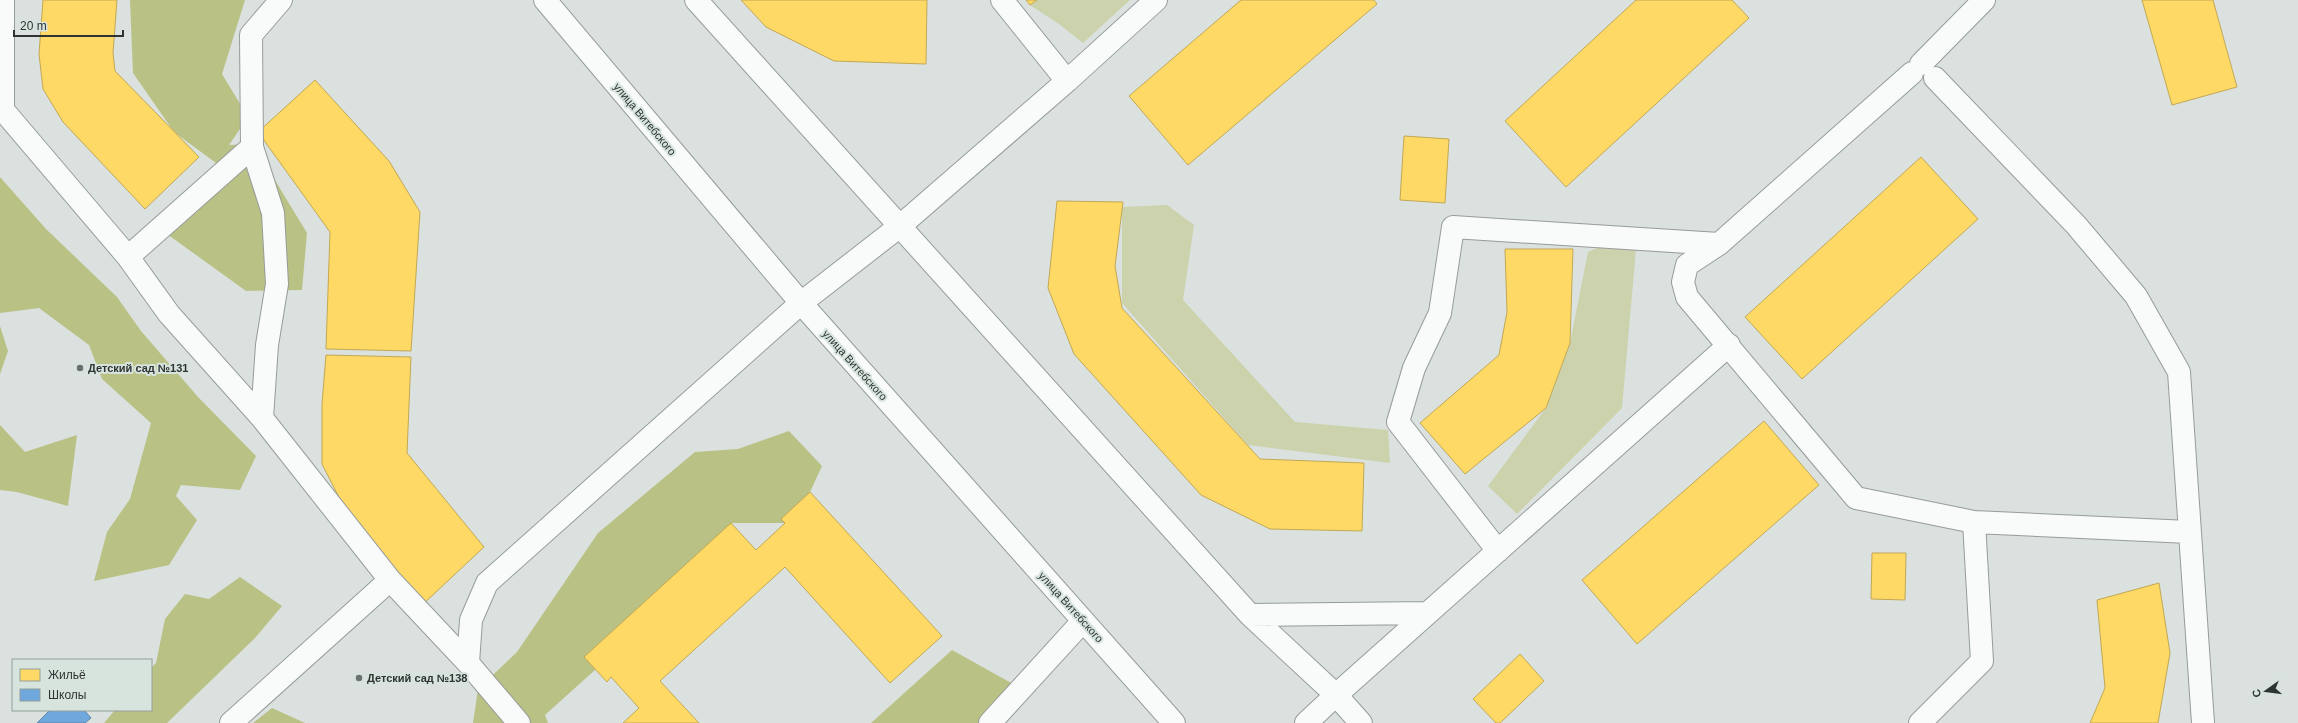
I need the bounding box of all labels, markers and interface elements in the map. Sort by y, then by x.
scale bar [14,12,123,38]
text: 20 m [20,19,47,33]
street label: улица Витебского [611,81,679,157]
street label: улица Витебского [820,327,890,403]
place label: Детский сад №131 [88,362,188,374]
marker: Детский сад №131 [75,363,85,373]
street label: улица Витебского [1036,569,1106,645]
legend [12,659,152,711]
text: Жильё [48,668,86,682]
north arrow [2246,671,2286,711]
place label: Детский сад №138 [367,672,467,684]
marker: Детский сад №138 [354,673,364,683]
text: Школы [48,688,86,702]
text: С [2250,688,2263,699]

